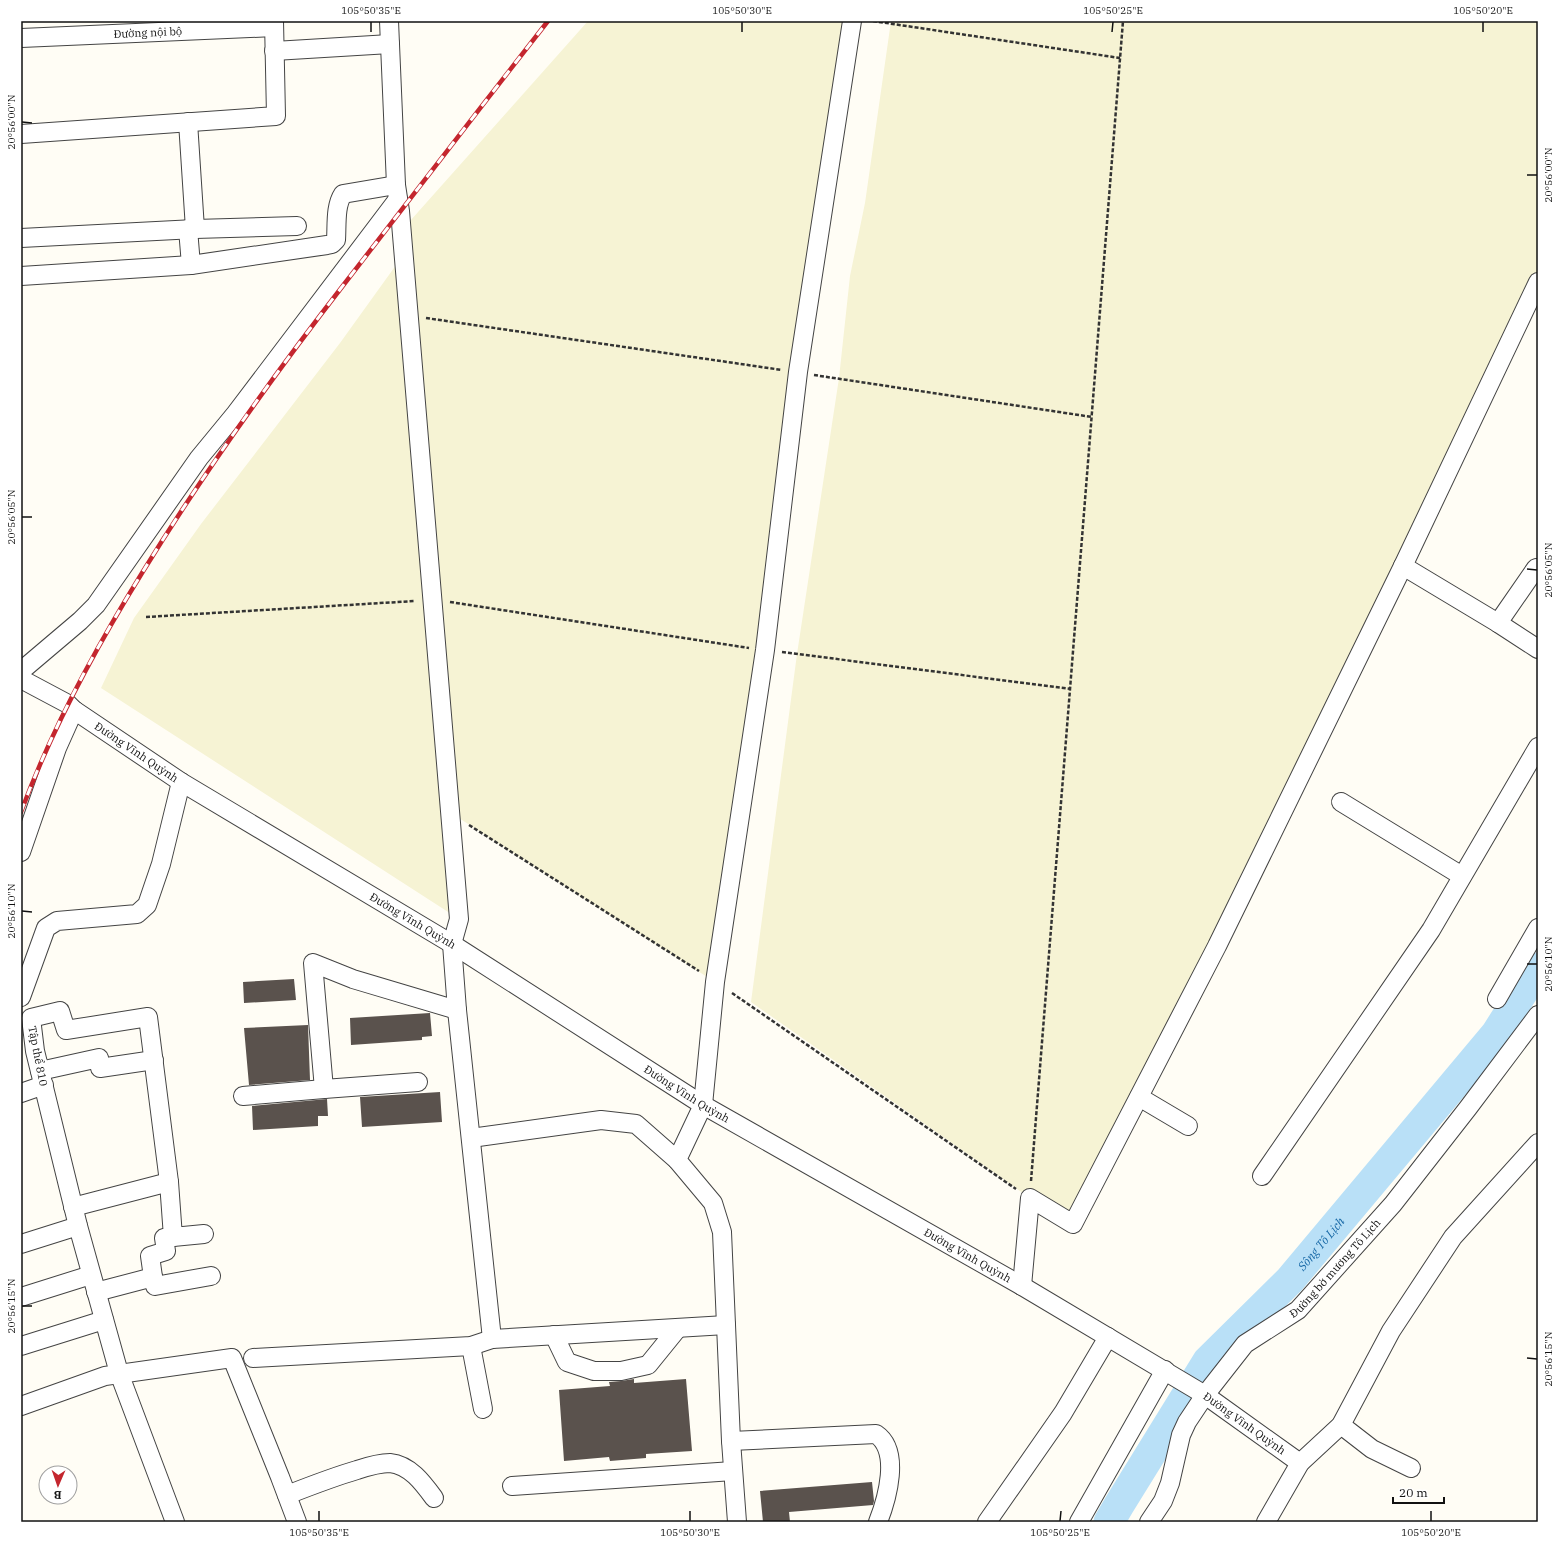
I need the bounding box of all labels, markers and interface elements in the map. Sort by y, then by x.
text: 105°50'35"E [341,4,401,17]
text: 105°50'30"E [712,4,772,17]
text: 105°50'25"E [1083,4,1143,17]
text: 105°50'20"E [1453,4,1513,17]
street label: Đường nội bộ [113,24,182,41]
text: 20°56'00"N [5,94,18,150]
text: 20°56'00"N [1542,147,1555,203]
text: 20°56'05"N [5,489,18,545]
text: 20°56'05"N [1542,542,1555,598]
street label: Đường Vĩnh Quỳnh [92,719,181,785]
text: 20°56'10"N [5,883,18,939]
street label: Đường Vĩnh Quỳnh [367,890,459,952]
text: 20°56'10"N [1542,936,1555,992]
street label: Tập thể 810 [25,1025,51,1088]
street label: Đường Vĩnh Quỳnh [641,1062,732,1126]
water label: Sông Tô Lịch [1293,1213,1347,1274]
street label: Đường bờ mương Tô Lịch [1287,1216,1383,1321]
street label: Đường Vĩnh Quỳnh [922,1225,1014,1286]
text: 20°56'15"N [5,1278,18,1334]
text: 20°56'15"N [1542,1331,1555,1387]
street label: Đường Vĩnh Quỳnh [1201,1389,1289,1458]
north arrow [38,1465,78,1505]
scale bar [1393,1479,1444,1505]
text: 20 m [1399,1485,1428,1500]
text: B [53,1488,62,1502]
text: 105°50'35"E [289,1526,349,1539]
text: 105°50'30"E [660,1526,720,1539]
text: 105°50'25"E [1030,1526,1090,1539]
text: 105°50'20"E [1401,1526,1461,1539]

